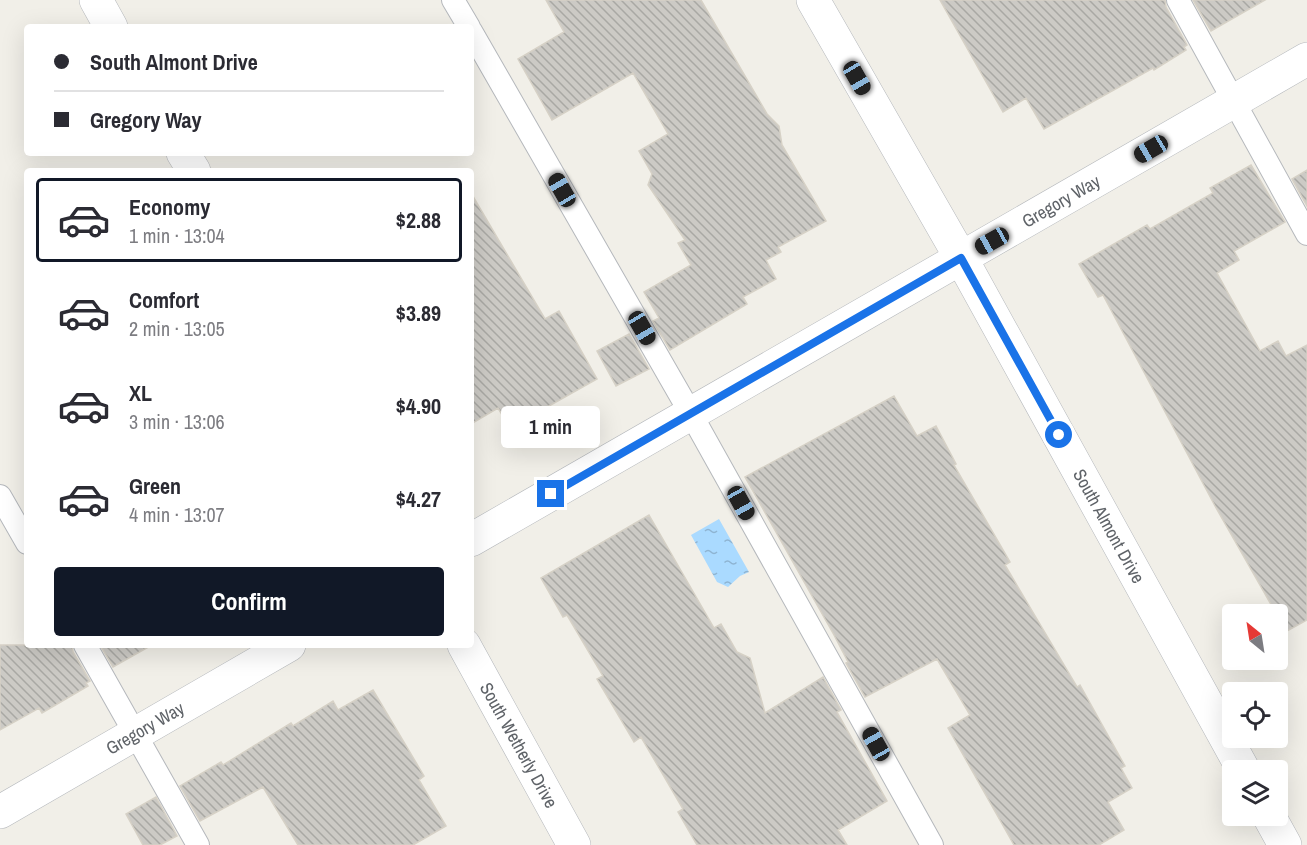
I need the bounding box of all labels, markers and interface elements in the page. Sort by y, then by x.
text: South Almont Drive [90,47,258,77]
car [840,58,874,98]
text: Gregory Way [90,105,202,135]
car [1131,132,1171,166]
street label: Gregory Way [1017,168,1105,233]
car [545,170,579,210]
text: Economy [129,192,210,222]
icon: car [57,193,111,247]
text: $2.88 [396,205,441,235]
text: 1 min · 13:04 [129,222,225,249]
car [972,224,1012,258]
text: Comfort [129,285,199,315]
icon: car [57,286,111,340]
text: $3.89 [396,298,441,328]
car [625,308,659,348]
text: 2 min · 13:05 [129,315,225,342]
text: XL [129,378,152,408]
icon: car [57,379,111,433]
text: $4.90 [396,391,441,421]
callout: 1 min [502,407,600,449]
text: 3 min · 13:06 [129,408,225,435]
text: 1 min [529,413,572,440]
route start [1045,421,1072,448]
street label: South Almont Drive [1067,464,1151,588]
text: Green [129,471,181,501]
icon: car [57,472,111,526]
route end [537,480,564,507]
car [724,483,758,523]
text: $4.27 [396,484,441,514]
text: 4 min · 13:07 [129,501,225,528]
button: Confirm [54,567,444,636]
north arrow [1222,604,1288,670]
map controls [1222,604,1288,826]
street label: South Wetherly Drive [474,678,564,812]
button: locate [1222,682,1288,748]
street label: Gregory Way [101,695,189,760]
car [859,724,893,764]
button: layers [1222,760,1288,826]

